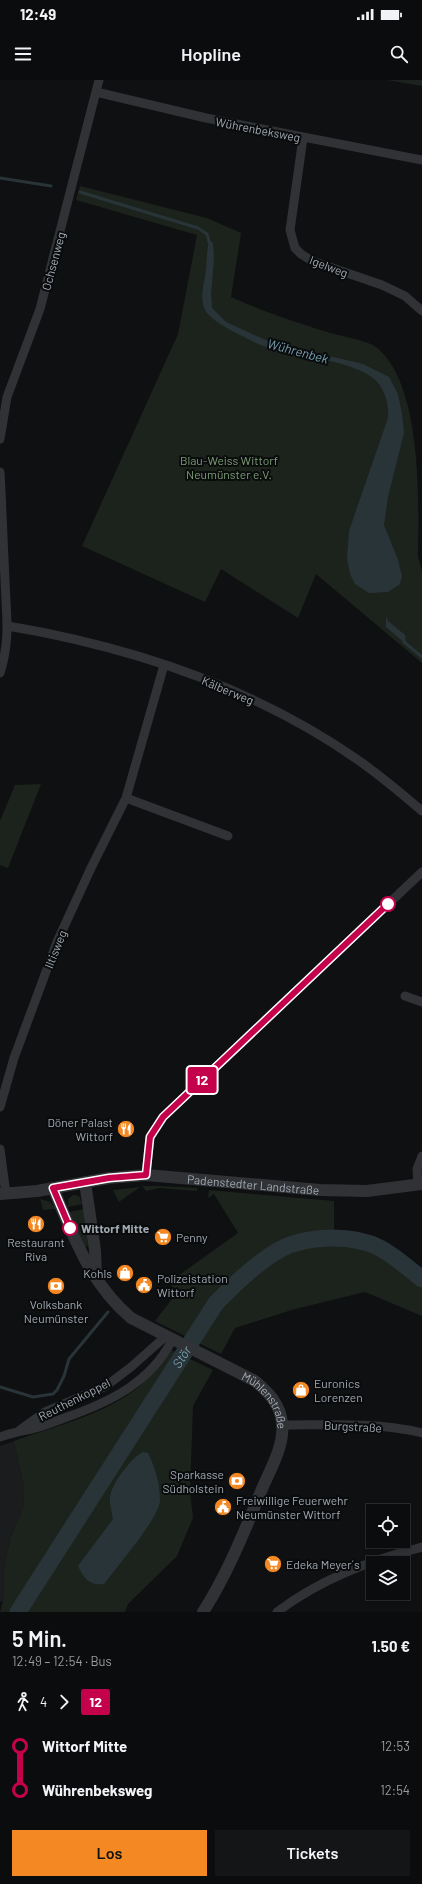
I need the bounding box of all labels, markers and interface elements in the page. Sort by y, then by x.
text: 12:49 [20,5,56,23]
icon: menu [12,43,34,65]
text: Hopline [181,43,241,65]
icon: search [388,43,410,65]
street label: Wührenbeksweg [214,114,302,144]
street label: Ochsenweg [38,230,68,292]
street label: Igelweg [308,252,350,280]
water label: Wührenbek [266,335,331,367]
park label: Blau-Weiss Wittorf Neumünster e.V. [180,453,278,481]
street label: Kälberweg [200,673,256,707]
unlabelled marker [380,896,396,912]
street label: Iltisweg [41,928,69,970]
line badge: 12 [184,1067,220,1093]
text: 12 [196,1071,208,1088]
place label: Döner Palast Wittorf [47,1115,113,1143]
restaurant icon: Döner Palast Wittorf [116,1119,136,1139]
street label: Padenstedter Landstraße [187,1172,320,1197]
restaurant icon: Restaurant Riva [26,1214,46,1234]
marker: Wittorf Mitte [62,1220,78,1236]
place label: Wittorf Mitte [81,1221,150,1235]
supermarket icon: Penny [153,1227,173,1247]
place label: Penny [176,1230,208,1244]
place label: Restaurant Riva [7,1235,65,1263]
shop icon: Kohls [115,1263,135,1283]
place label: Kohls [83,1266,112,1280]
place label: Polizeistation Wittorf [157,1271,228,1299]
public building icon: Polizeistation Wittorf [134,1275,154,1295]
bank icon: Volksbank Neumünster [46,1276,66,1296]
place label: Volksbank Neumünster [24,1297,89,1325]
water label: Stör [168,1342,195,1371]
street label: Mühlenstraße [240,1369,289,1429]
street label: Reuthenkoppel [36,1375,112,1423]
place label: Euronics Lorenzen [314,1376,363,1404]
shop icon: Euronics Lorenzen [291,1380,311,1400]
street label: Burgstraße [324,1417,382,1435]
place label: Sparkasse Südholstein [162,1467,224,1495]
bank icon: Sparkasse Südholstein [227,1471,247,1491]
place label: Freiwillige Feuerwehr Neumünster Wittorf [236,1493,349,1521]
public building icon: Freiwillige Feuerwehr Neumünster Wittorf [213,1497,233,1517]
map controls [366,1504,410,1600]
button: locate [366,1504,410,1548]
supermarket icon: Edeka Meyer´s [263,1554,283,1574]
button: layers [366,1556,410,1600]
place label: Edeka Meyer´s [286,1557,360,1571]
text: 5 Min. [12,1625,67,1651]
text: 1.50 € [371,1637,410,1655]
text: 12:49 – 12:54 · Bus [12,1653,112,1669]
icon: walk [12,1691,34,1713]
icon: forward [53,1691,75,1713]
text: 12 [89,1693,102,1710]
text: 4 [40,1694,47,1710]
text: Wittorf Mitte [42,1737,127,1755]
text: 12:53 [381,1738,410,1754]
text: Wührenbeksweg [42,1781,152,1799]
text: 12:54 [380,1782,410,1798]
button: Los [12,1830,207,1876]
button: Tickets [215,1830,410,1876]

